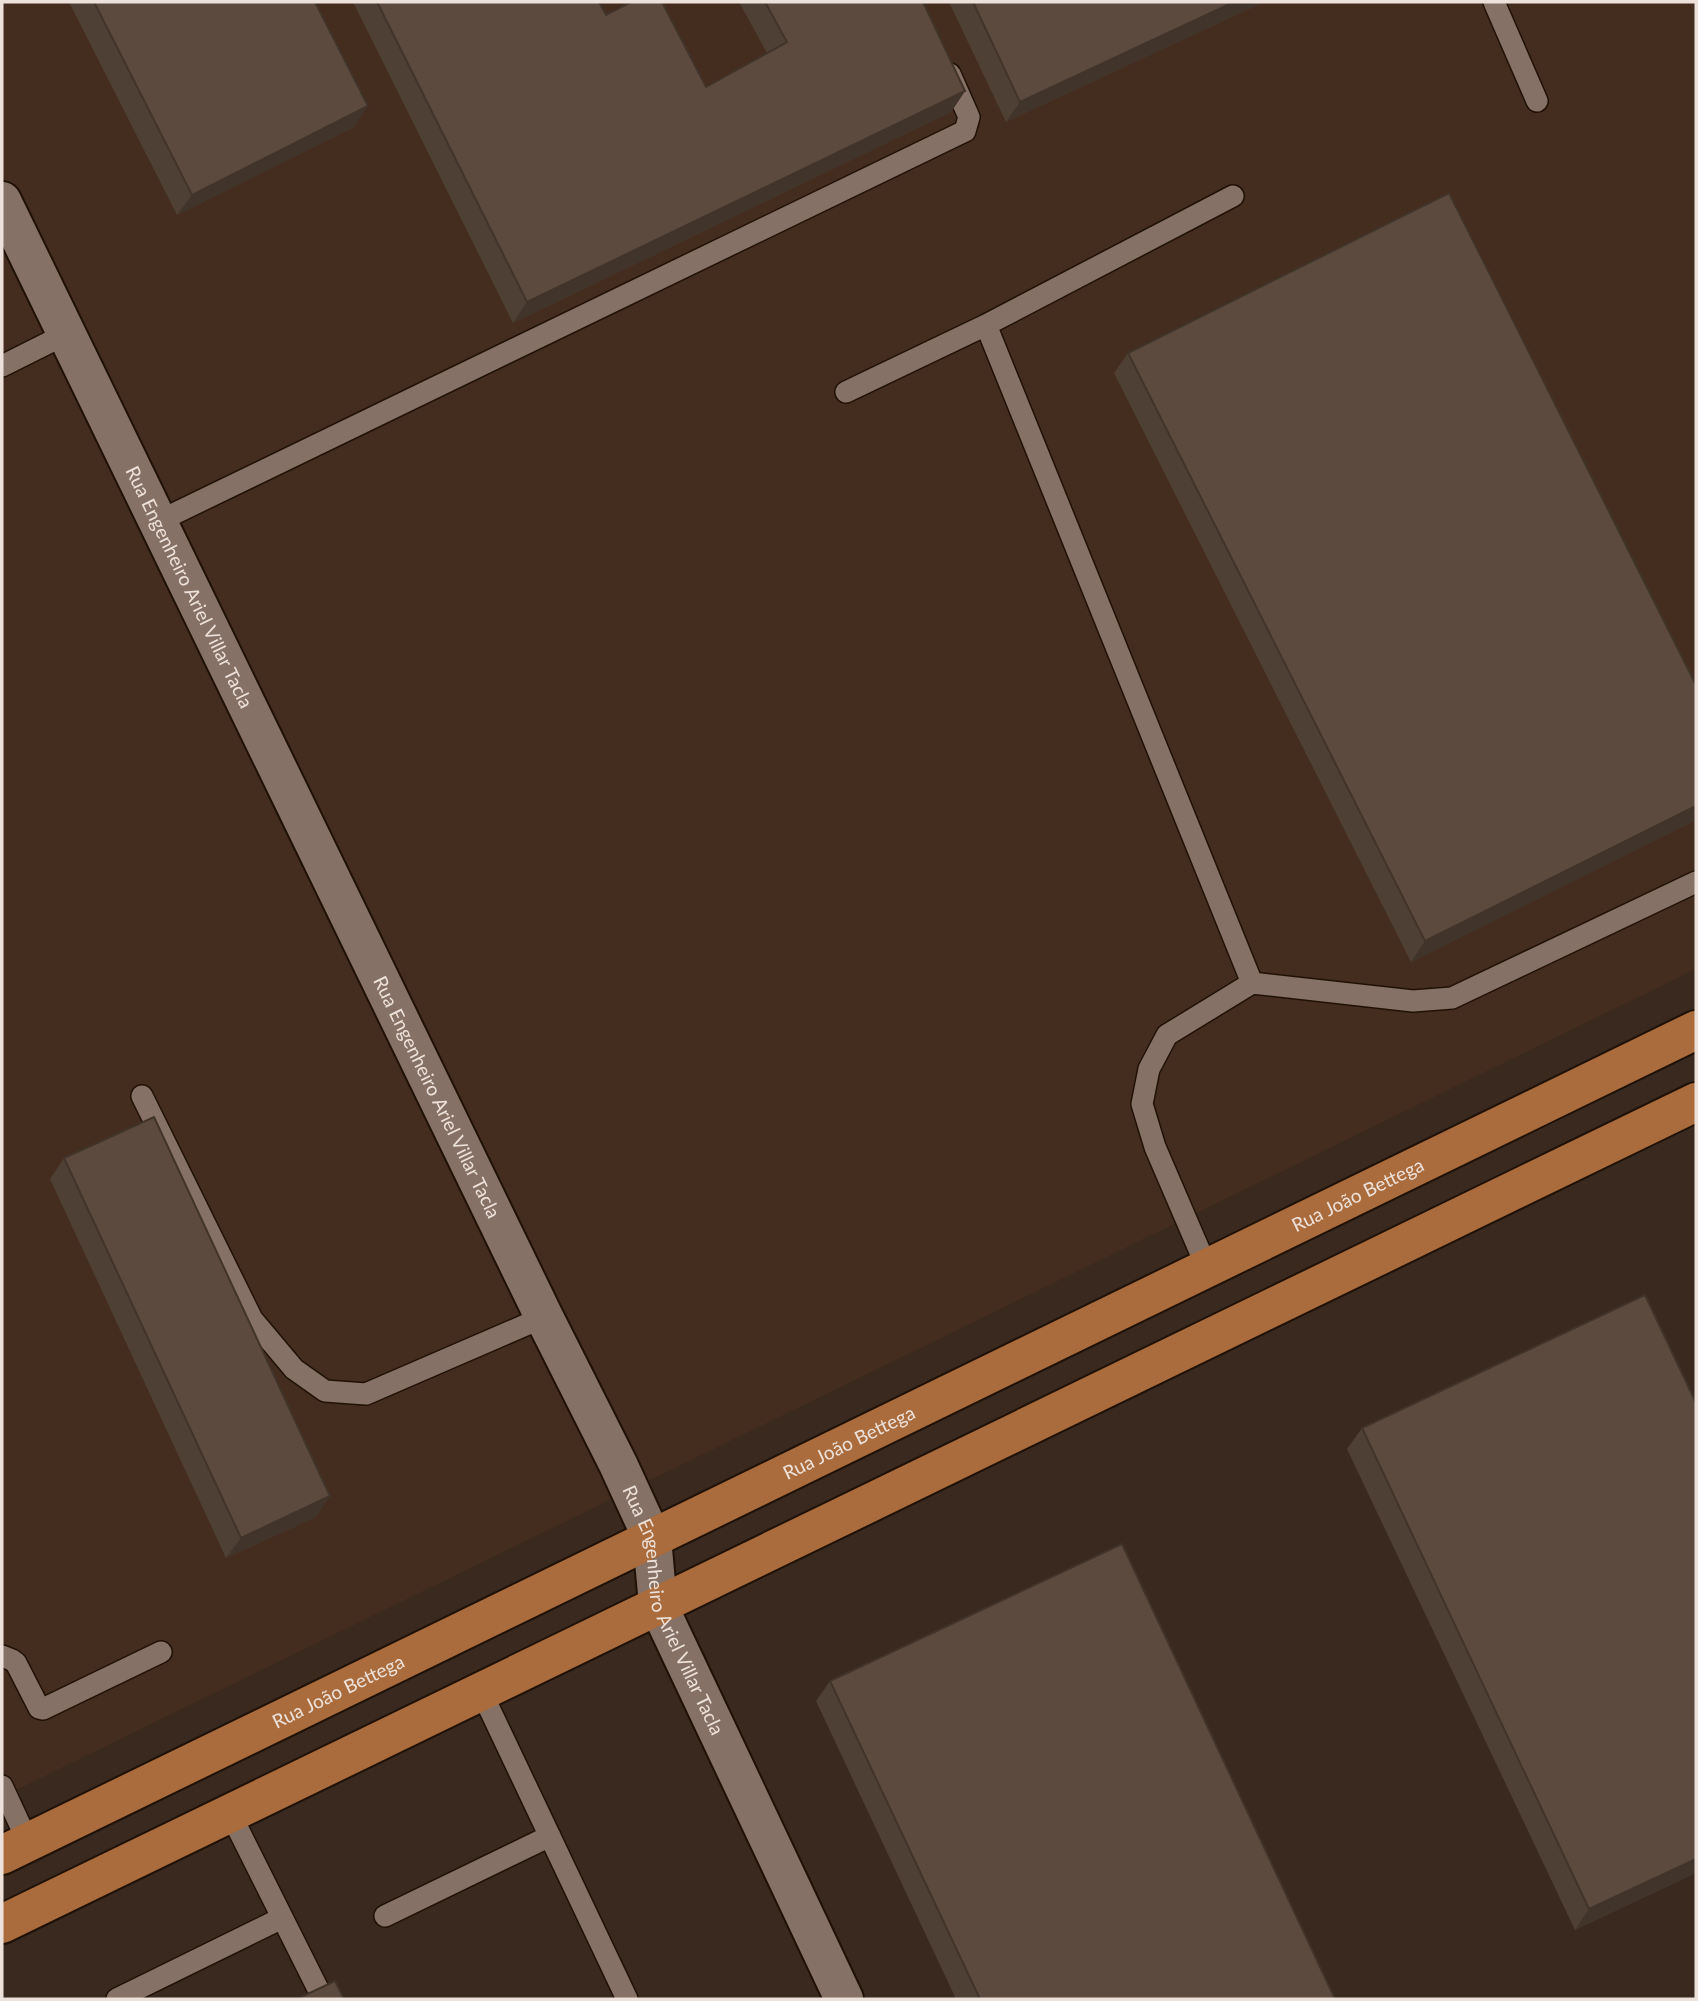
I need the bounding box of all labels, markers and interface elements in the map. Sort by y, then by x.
street label: Rua Engenheiro Ariel Villar Tacla [121,462,258,711]
street label: Rua Engenheiro Ariel Villar Tacla [369,972,506,1221]
street label: Rua João Bettega [1288,1152,1427,1236]
street label: Rua João Bettega [779,1400,918,1484]
street label: Rua Engenheiro Ariel Villar Tacla [618,1481,730,1738]
street label: Rua João Bettega [268,1649,408,1733]

